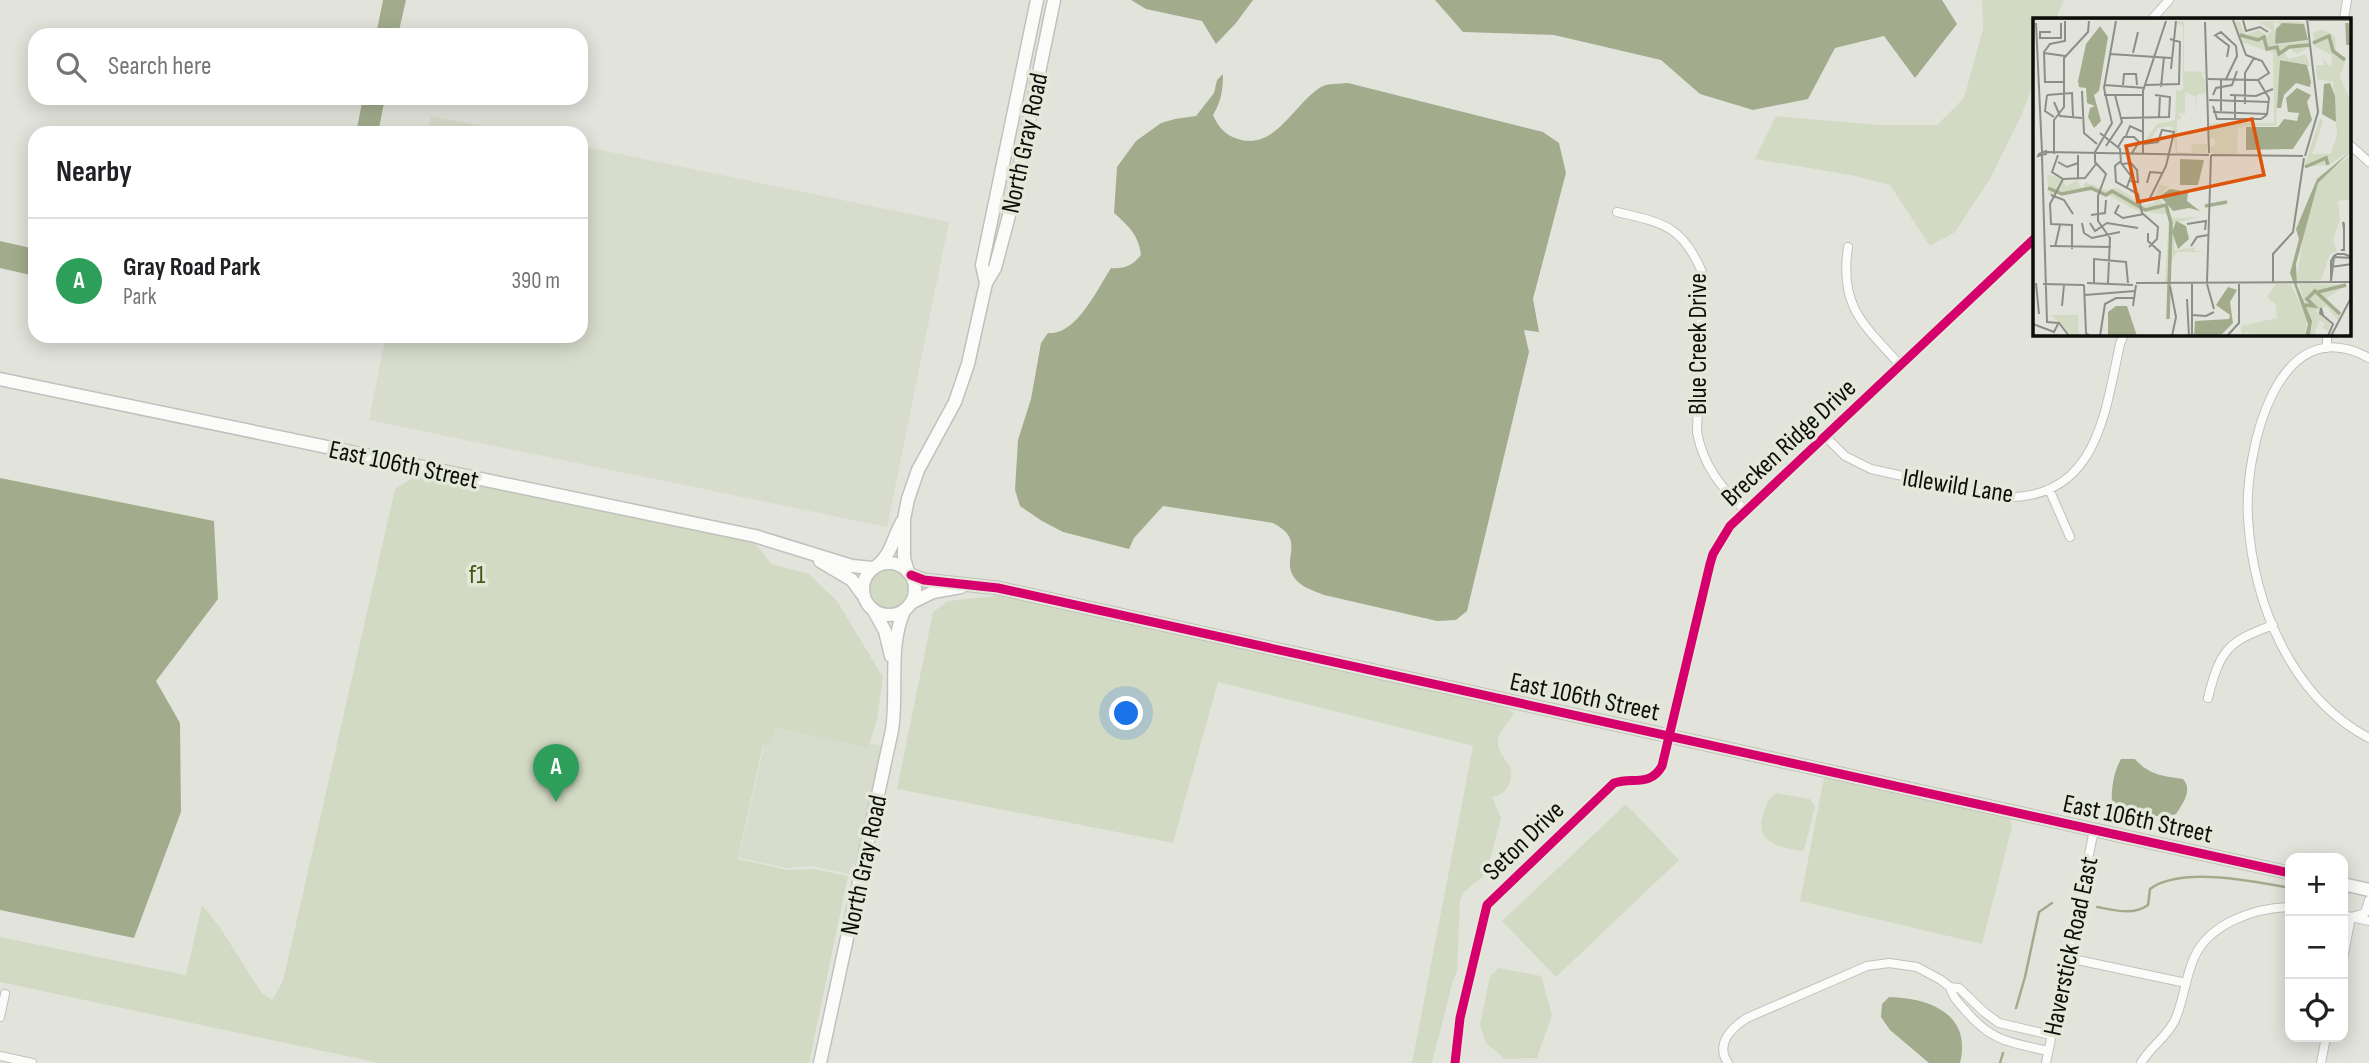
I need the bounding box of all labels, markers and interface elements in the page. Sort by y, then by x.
inset map [2033,18,2352,336]
search box [28,28,588,105]
icon: search [52,48,90,86]
text: Search here [108,51,211,82]
street label: North Gray Road [996,70,1055,216]
text: Nearby [56,154,132,190]
text: Gray Road Park [123,252,261,283]
text: A [74,267,84,295]
text: 390 m [511,267,560,295]
street label: Blue Creek Drive [1683,273,1714,415]
text: Park [123,283,157,311]
street label: Brecken Ridge Drive [1715,373,1863,513]
street label: East 106th Street [326,435,481,496]
street label: Idlewild Lane [1900,462,2015,511]
park label: f1 [469,560,485,591]
street label: East 106th Street [1507,667,1662,728]
your location [1109,696,1143,730]
pin: A [533,744,579,802]
street label: East 106th Street [2060,789,2215,850]
street label: North Gray Road [835,792,894,938]
street label: Seton Drive [1477,795,1571,887]
map controls [2285,853,2348,1042]
button: + [2285,853,2348,916]
street label: Haverstick Road East [2037,854,2106,1039]
button: − [2285,916,2348,979]
button: locate [2285,979,2348,1042]

